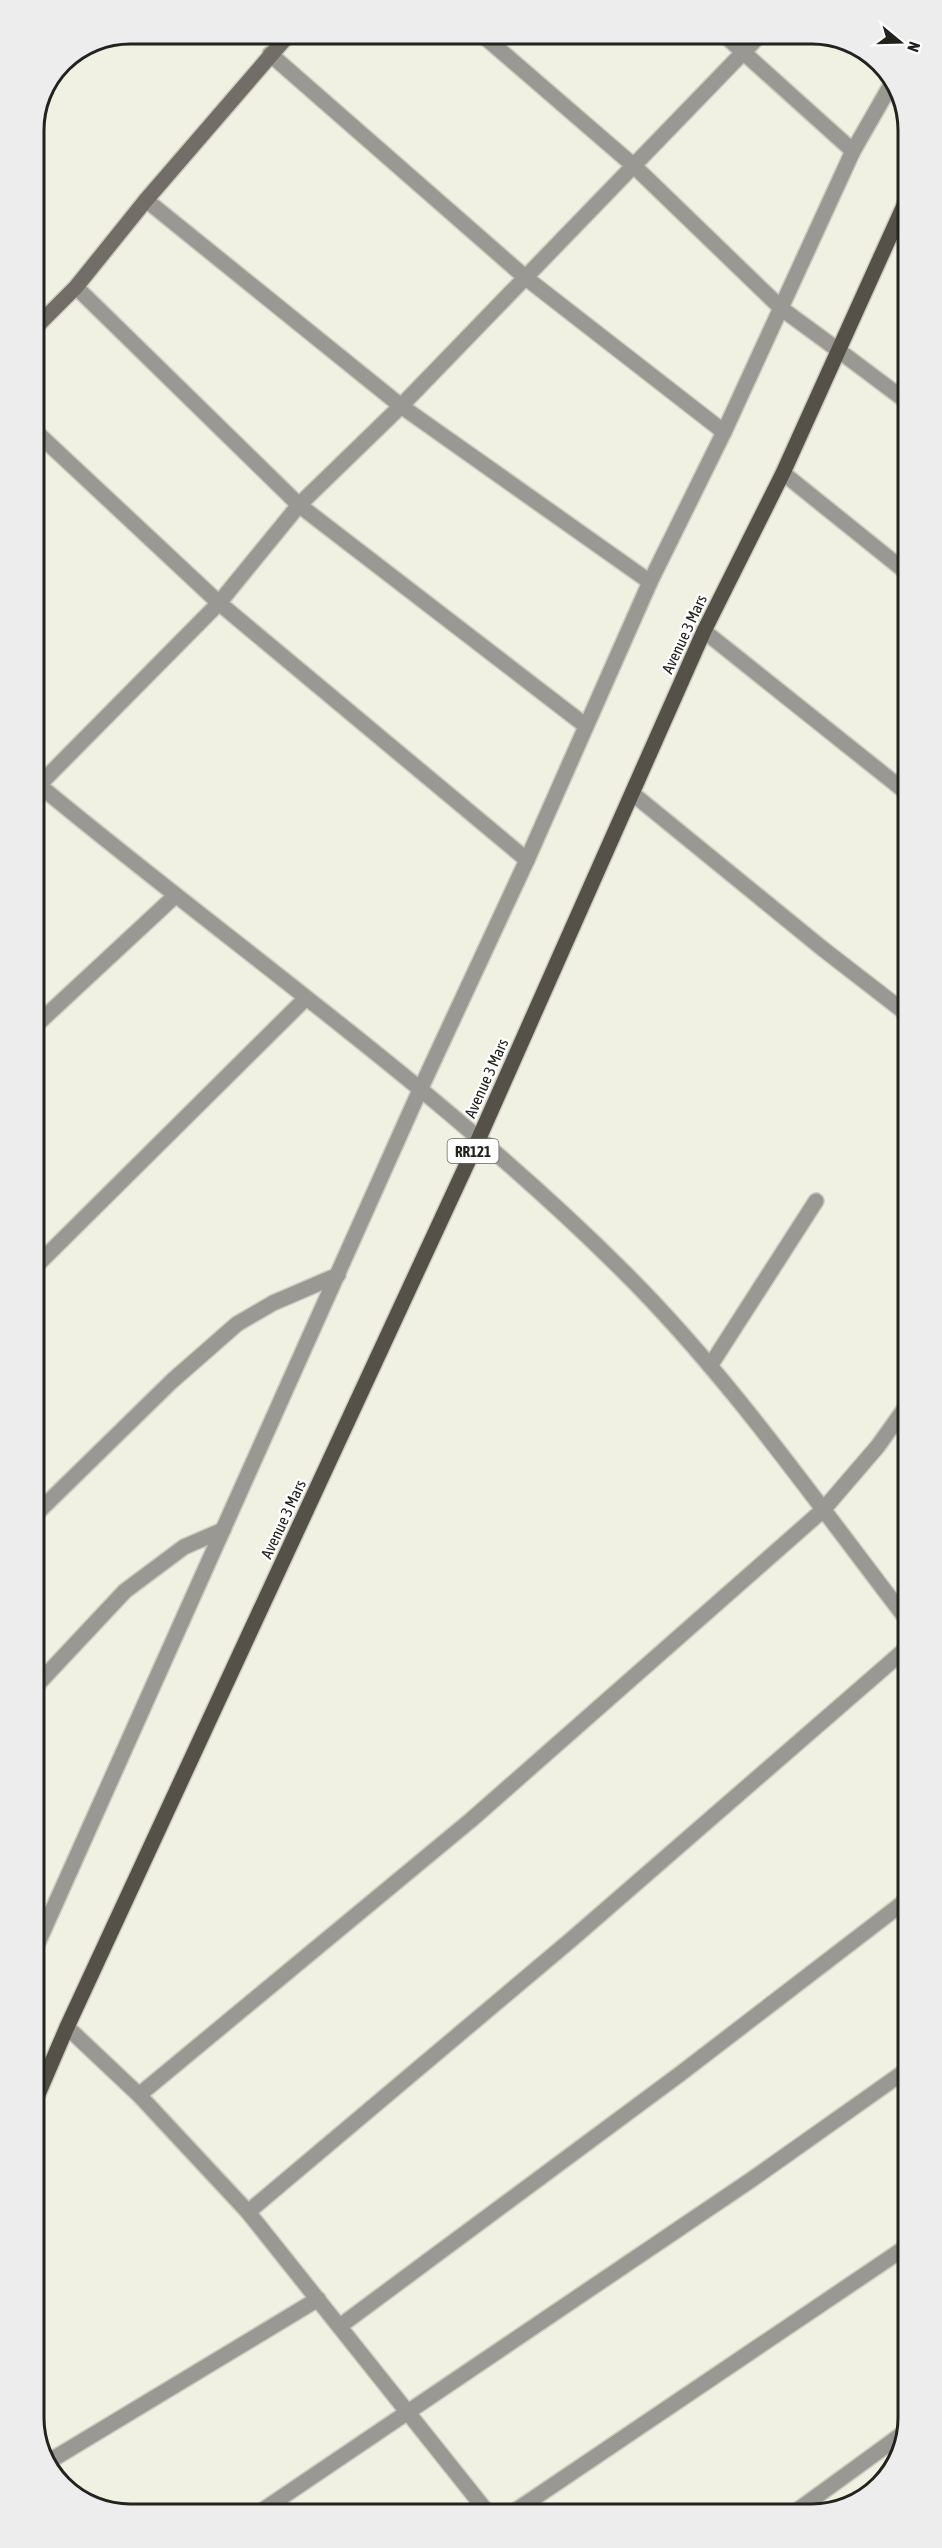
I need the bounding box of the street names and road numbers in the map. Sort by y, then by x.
street label: Avenue 3 Mars [658,591,710,676]
street label: Avenue 3 Mars [461,1035,512,1120]
road number: RR121 [448,1139,498,1163]
street label: Avenue 3 Mars [257,1476,309,1561]

